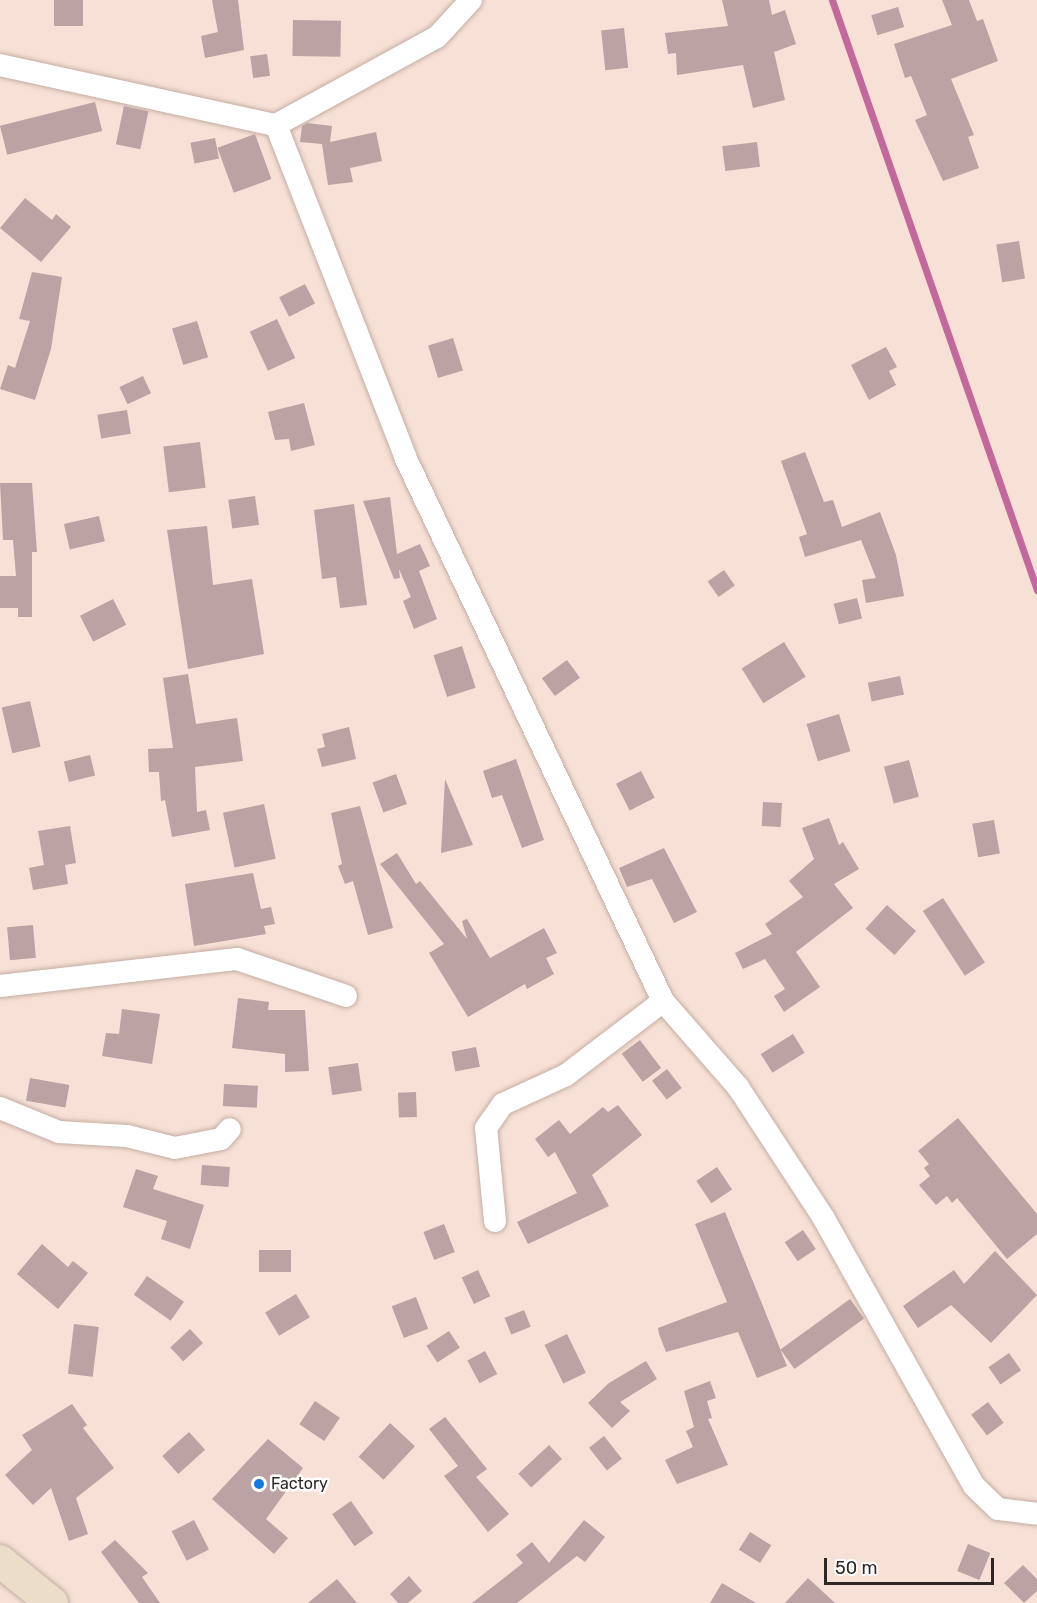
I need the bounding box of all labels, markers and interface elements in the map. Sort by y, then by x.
place label: Factory [271,1474,328,1494]
marker: Factory [252,1477,266,1491]
scale bar [827,1546,996,1584]
text: 50 m [835,1557,878,1579]

